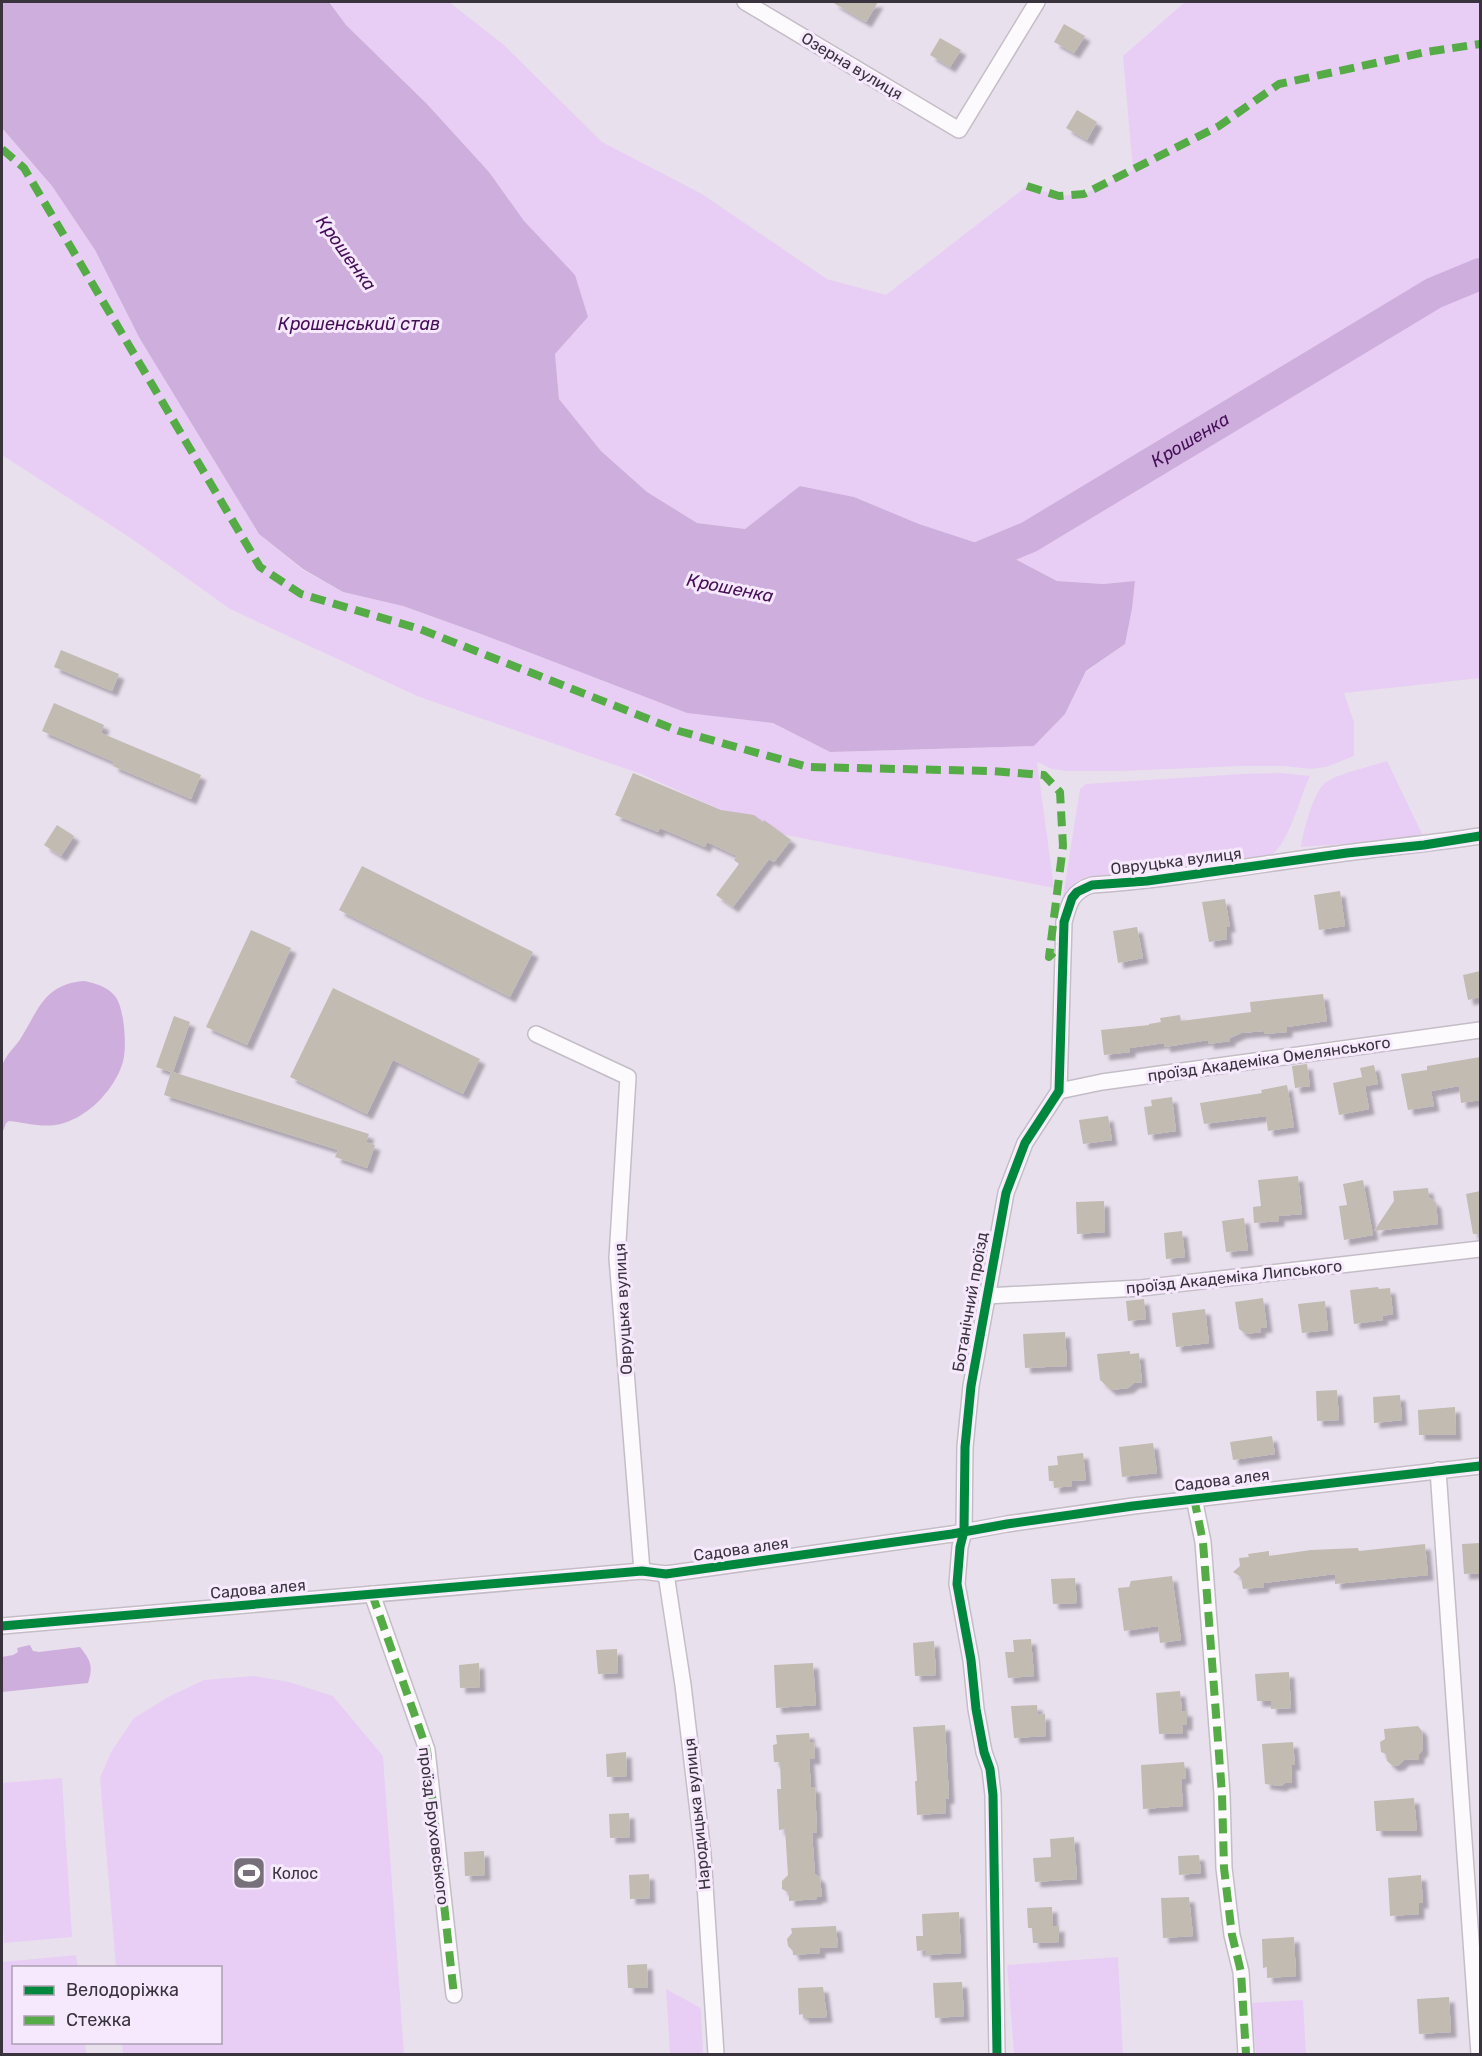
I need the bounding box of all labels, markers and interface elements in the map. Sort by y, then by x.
street label: Озерна вулиця [798,28,906,104]
water label: Крошенка [311,211,381,295]
water label: Крошенський став [278,313,440,335]
water label: Крошенка [1147,408,1234,472]
water label: Крошенка [685,569,776,607]
street label: Овруцька вулиця [1109,844,1243,878]
street label: проїзд Академіка Омелянського [1146,1033,1392,1085]
street label: Ботанічний проїзд [948,1230,992,1374]
street label: Овруцька вулиця [610,1243,636,1375]
street label: проїзд Академіка Липського [1125,1256,1343,1298]
street label: Садова алея [1173,1465,1271,1495]
street label: Садова алея [692,1533,790,1565]
street label: Садова алея [209,1575,307,1603]
street label: Народицька вулиця [680,1737,714,1891]
street label: проїзд Бруховського [415,1746,453,1906]
sports icon: Колос [231,1855,267,1891]
place label: Колос [272,1864,318,1883]
legend [12,1966,222,2044]
text: Велодоріжка [66,1979,179,2001]
text: Стежка [66,2009,131,2031]

